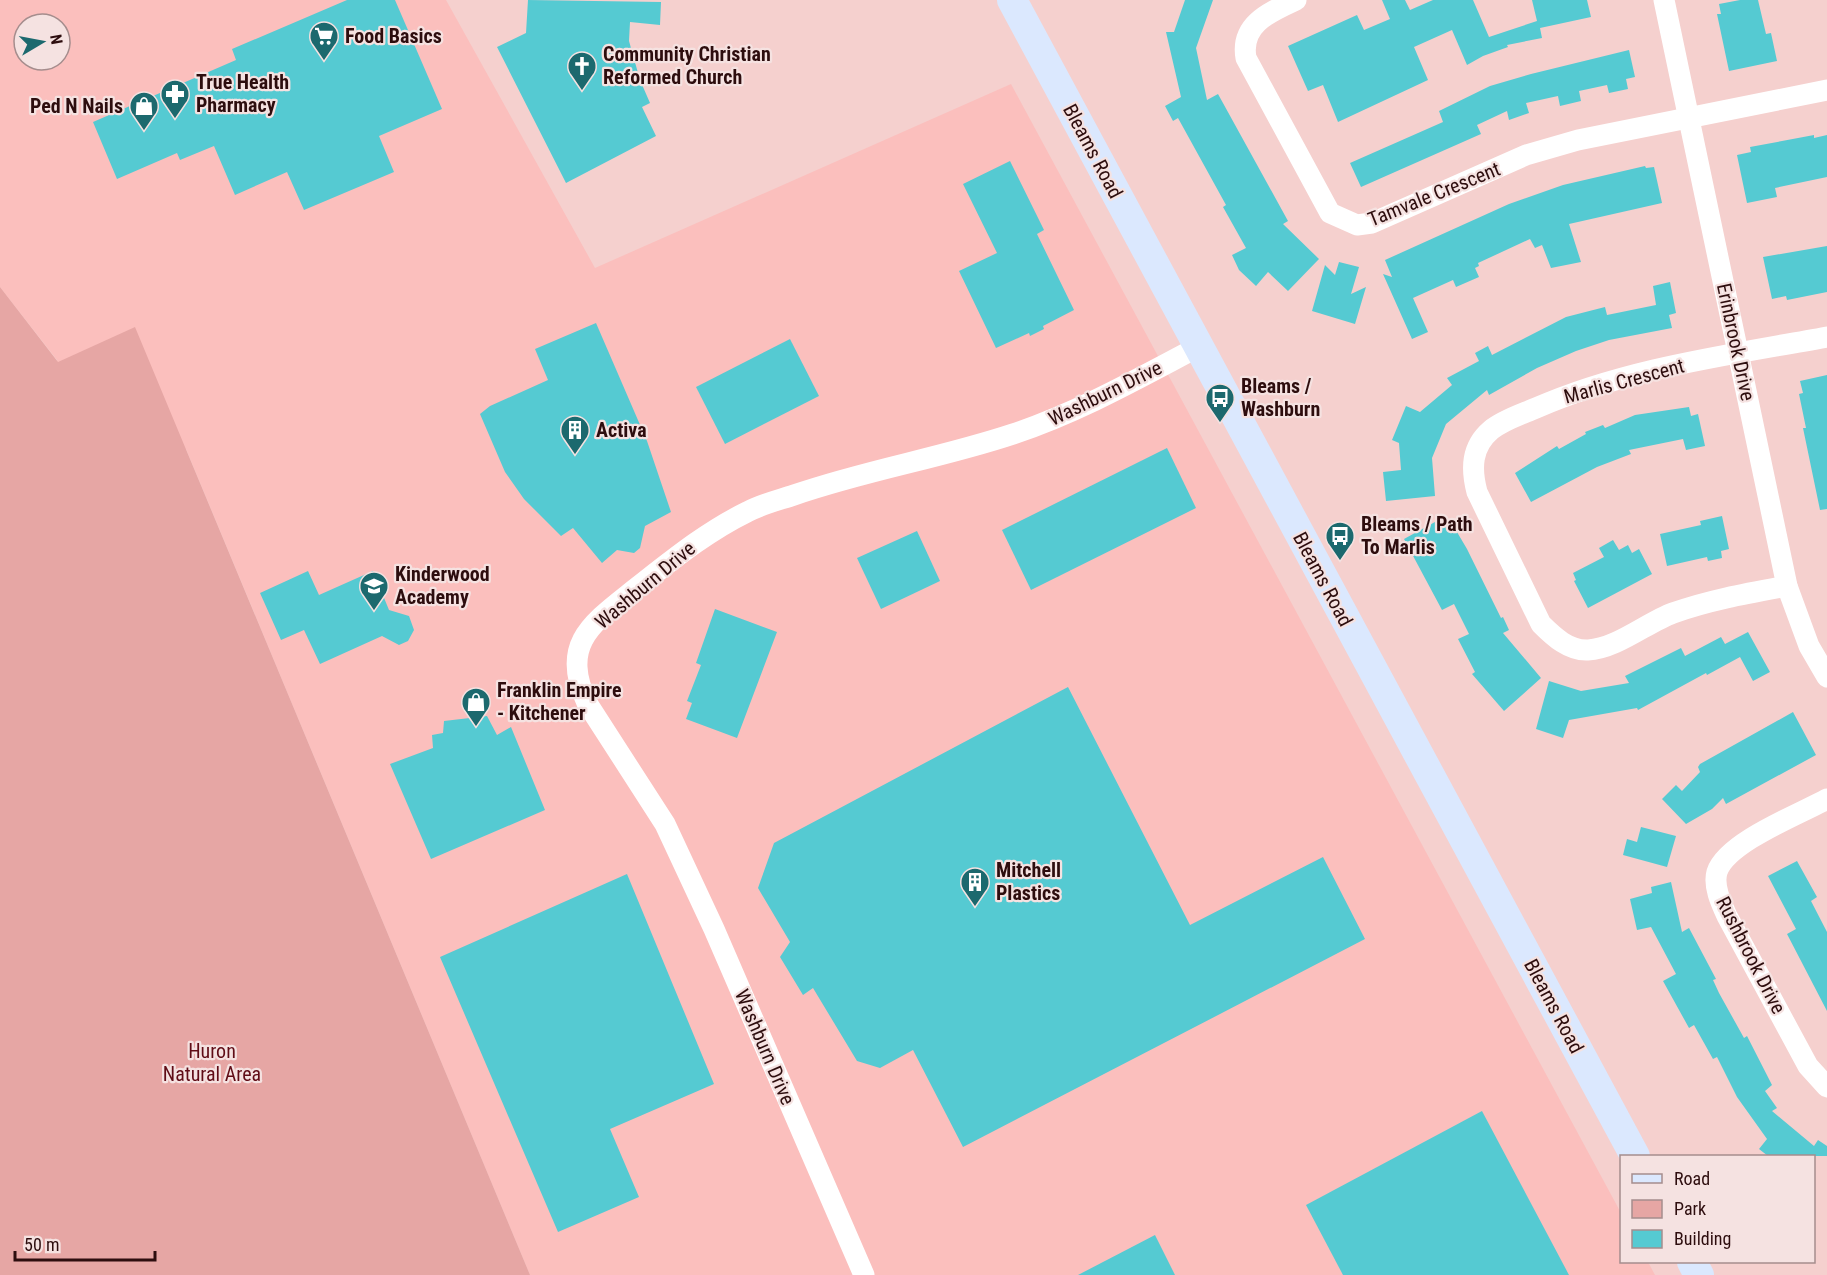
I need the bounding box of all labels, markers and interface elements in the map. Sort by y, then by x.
north arrow [12,12,72,72]
supermarket icon: Food Basics [308,20,340,62]
place label: Food Basics [345,24,442,48]
text: N [46,33,66,46]
place label: Community Christian Reformed Church [603,42,771,89]
church icon: Community Christian Reformed Church [566,50,598,92]
place label: True Health Pharmacy [196,70,289,117]
pharmacy icon: True Health Pharmacy [159,78,191,120]
shop icon: Ped N Nails [128,90,160,132]
place label: Ped N Nails [30,94,123,118]
street label: Bleams Road [1058,100,1128,202]
street label: Tamvale Crescent [1364,157,1504,231]
street label: Erinbrook Drive [1712,281,1760,403]
street label: Marlis Crescent [1561,353,1687,409]
street label: Washburn Drive [1044,355,1166,431]
place label: Bleams / Washburn [1241,374,1320,421]
bus stop icon: Bleams / Washburn [1204,382,1236,424]
building icon: Activa [559,414,591,456]
place label: Activa [596,418,647,442]
place label: Bleams / Path To Marlis [1361,512,1473,559]
bus stop icon: Bleams / Path To Marlis [1324,520,1356,562]
street label: Bleams Road [1288,528,1358,630]
street label: Washburn Drive [590,536,700,634]
place label: Kinderwood Academy [395,562,490,609]
school or university icon: Kinderwood Academy [358,570,390,612]
place label: Franklin Empire - Kitchener [497,678,622,725]
shop icon: Franklin Empire - Kitchener [460,686,492,728]
place label: Mitchell Plastics [996,858,1061,905]
building icon: Mitchell Plastics [959,866,991,908]
street label: Rushbrook Drive [1711,892,1791,1018]
street label: Bleams Road [1519,955,1589,1057]
street label: Washburn Drive [730,986,800,1108]
park label: Huron Natural Area [163,1039,261,1086]
legend [1620,1155,1815,1263]
text: Road [1674,1168,1710,1189]
text: Park [1674,1198,1706,1219]
scale bar [15,1224,154,1262]
text: Building [1674,1228,1731,1249]
text: 50 m [24,1234,59,1255]

